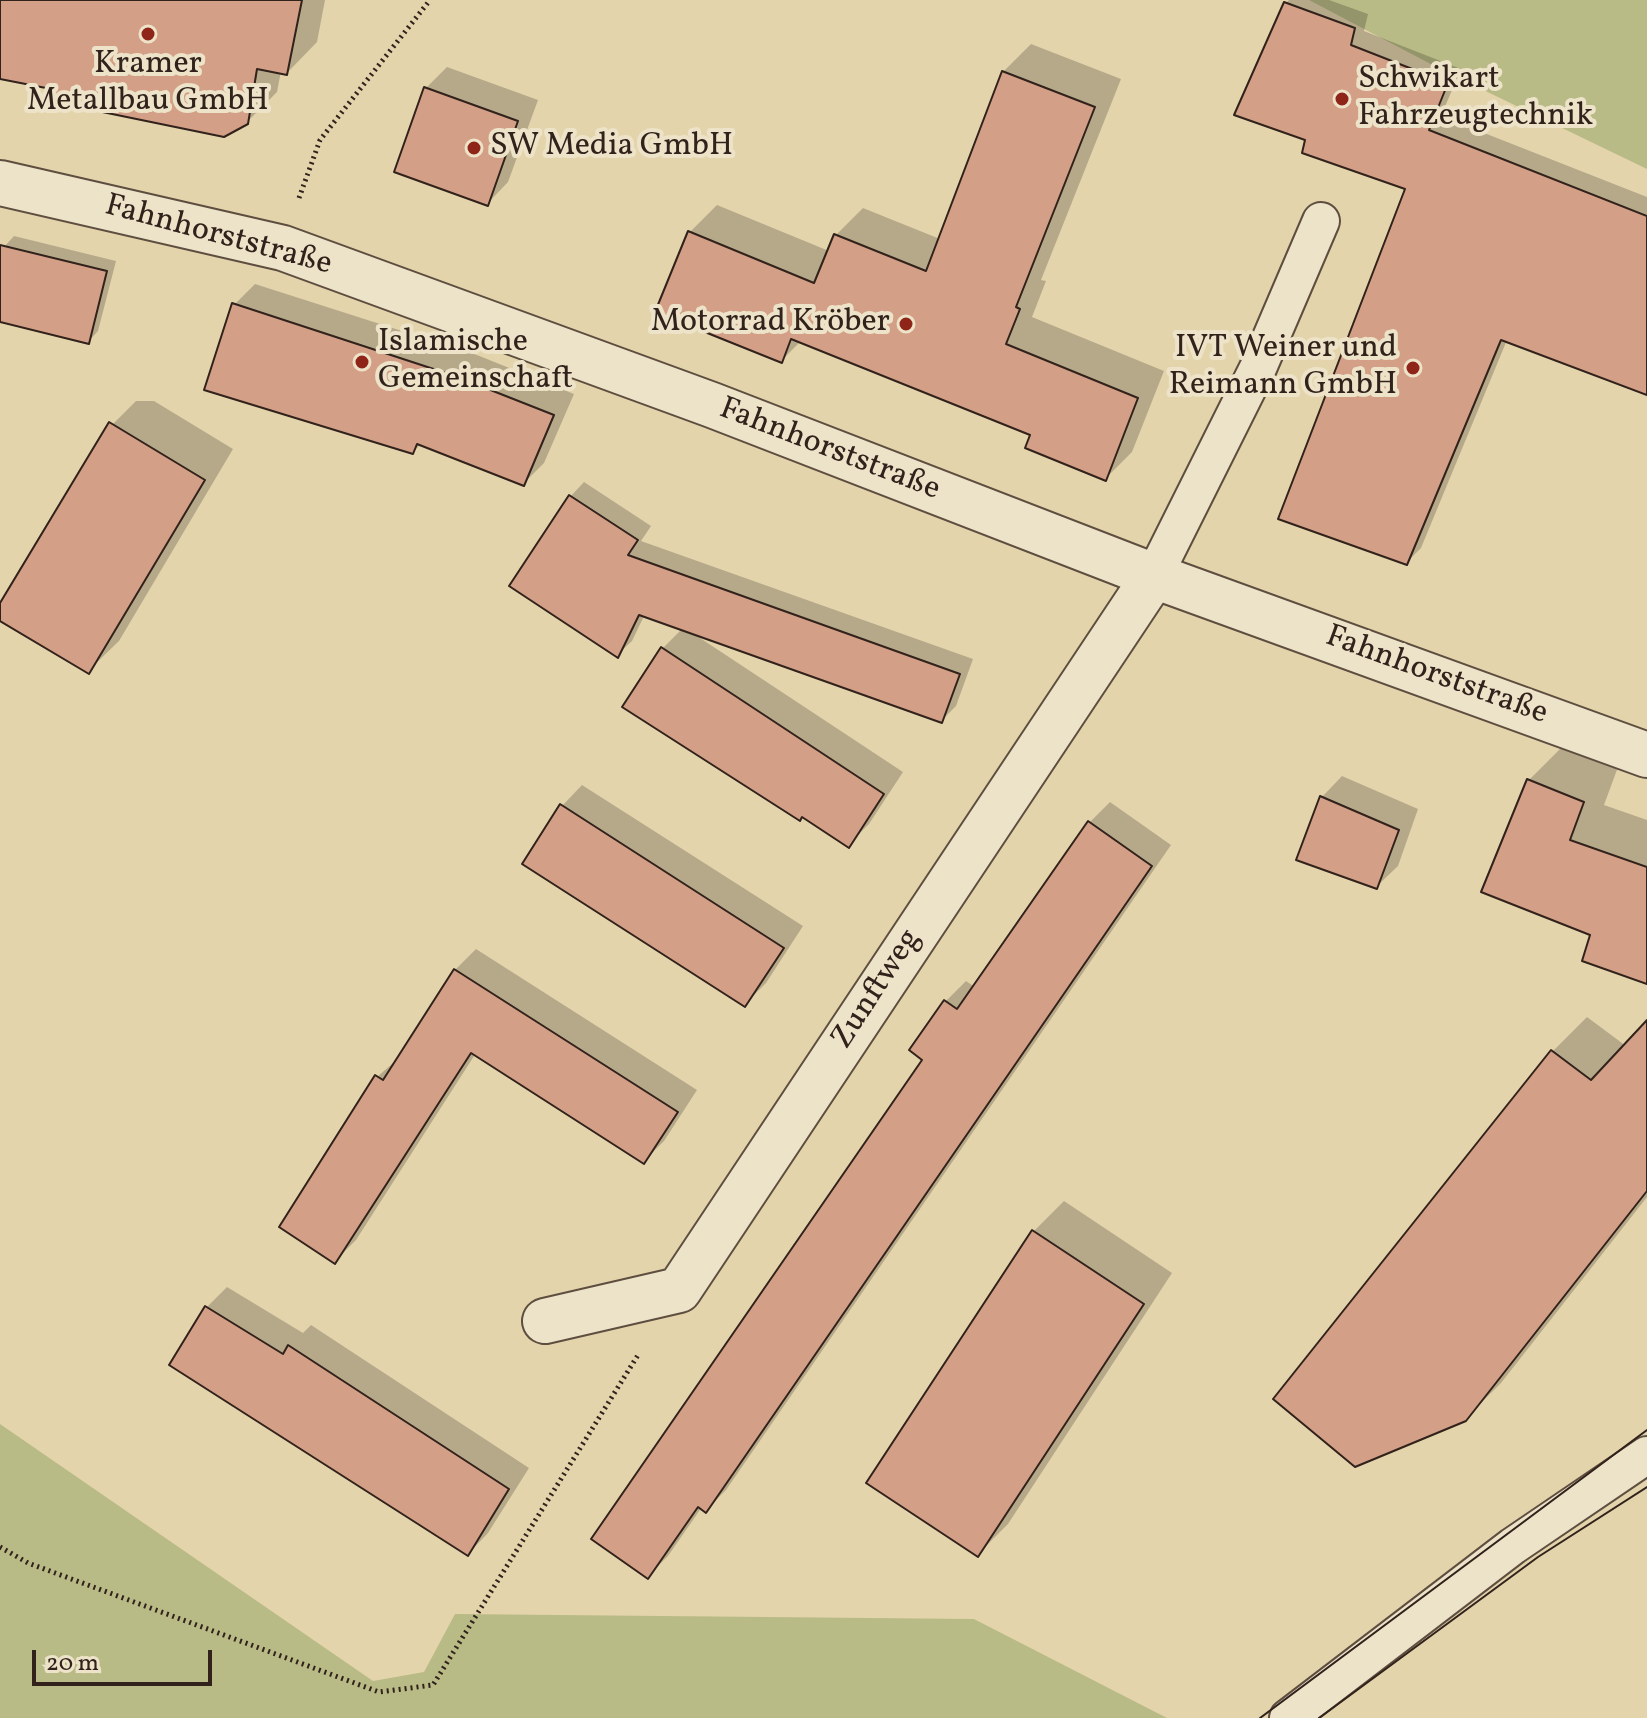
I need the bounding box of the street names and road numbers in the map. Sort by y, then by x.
street label: Fahnhorststraße [100,188,336,286]
street label: Fahnhorststraße [713,391,945,511]
street label: Fahnhorststraße [1320,619,1552,735]
street label: Zunftweg [825,923,931,1057]

